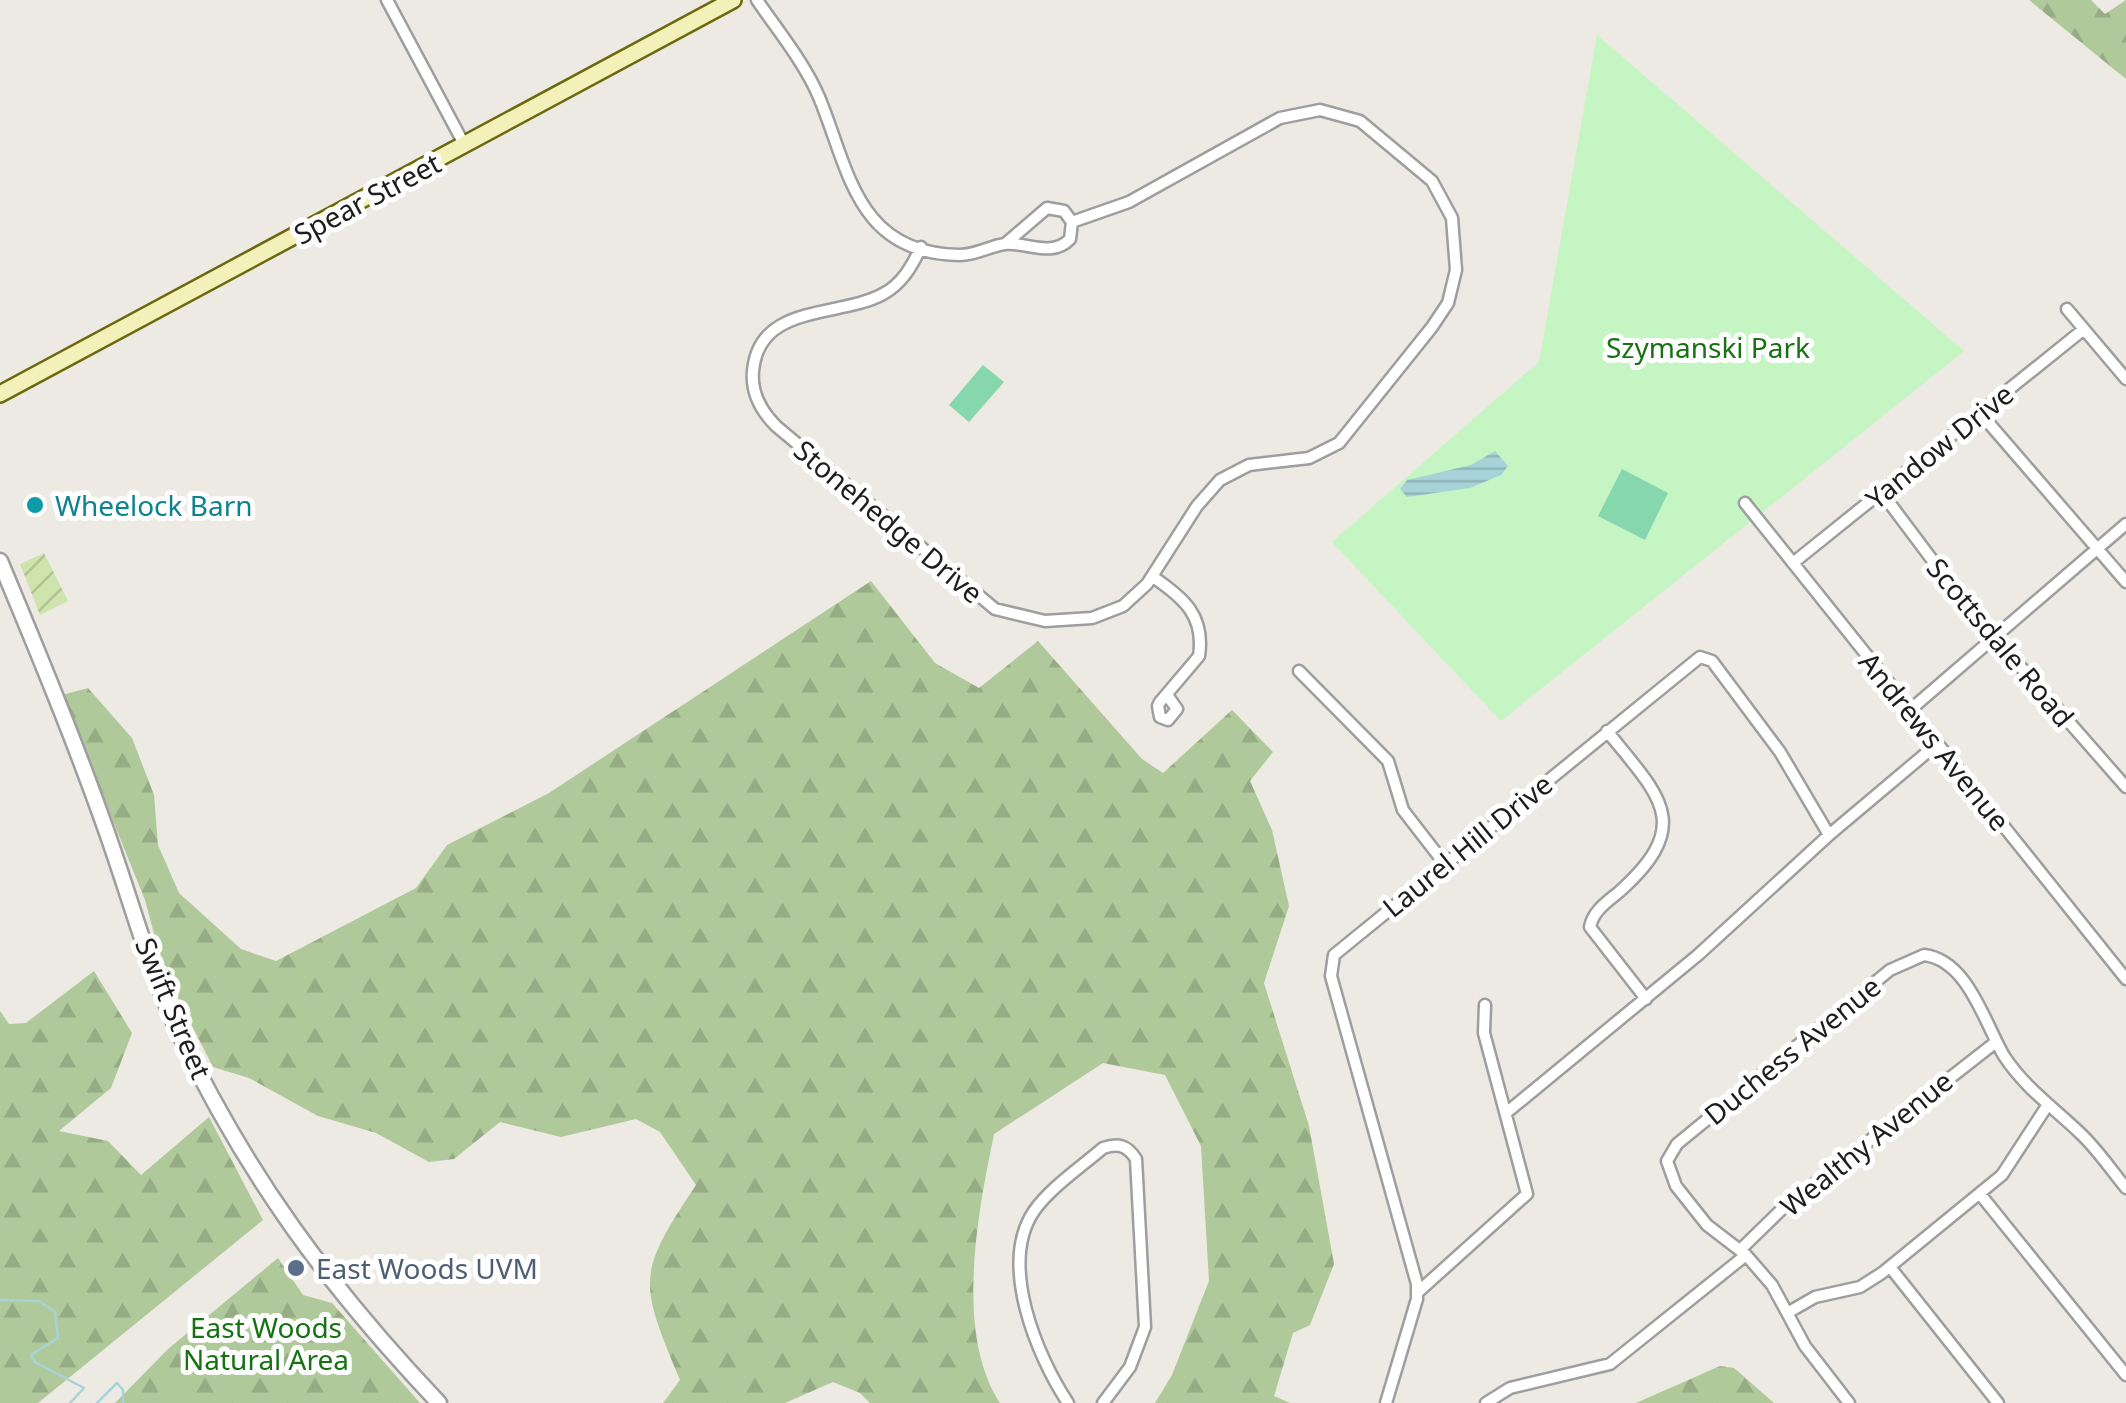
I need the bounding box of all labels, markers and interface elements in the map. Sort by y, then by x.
street label: Spear Street [287,143,447,253]
park label: Szymanski Park [1606,328,1810,366]
street label: Yandow Drive [1857,375,2021,517]
street label: Stonehedge Drive [787,431,991,611]
place label: Wheelock Barn [55,486,253,524]
marker: Wheelock Barn [24,494,46,516]
street label: Scottsdale Road [1919,549,2083,735]
street label: Andrews Avenue [1851,644,2019,838]
street label: Laurel Hill Drive [1374,765,1560,925]
street label: Swift Street [127,932,221,1084]
street label: Duchess Avenue [1696,967,1888,1133]
street label: Wealthy Avenue [1772,1062,1960,1224]
place label: East Woods UVM [316,1249,538,1287]
marker: East Woods UVM [285,1257,307,1279]
park label: East Woods Natural Area [183,1308,349,1378]

